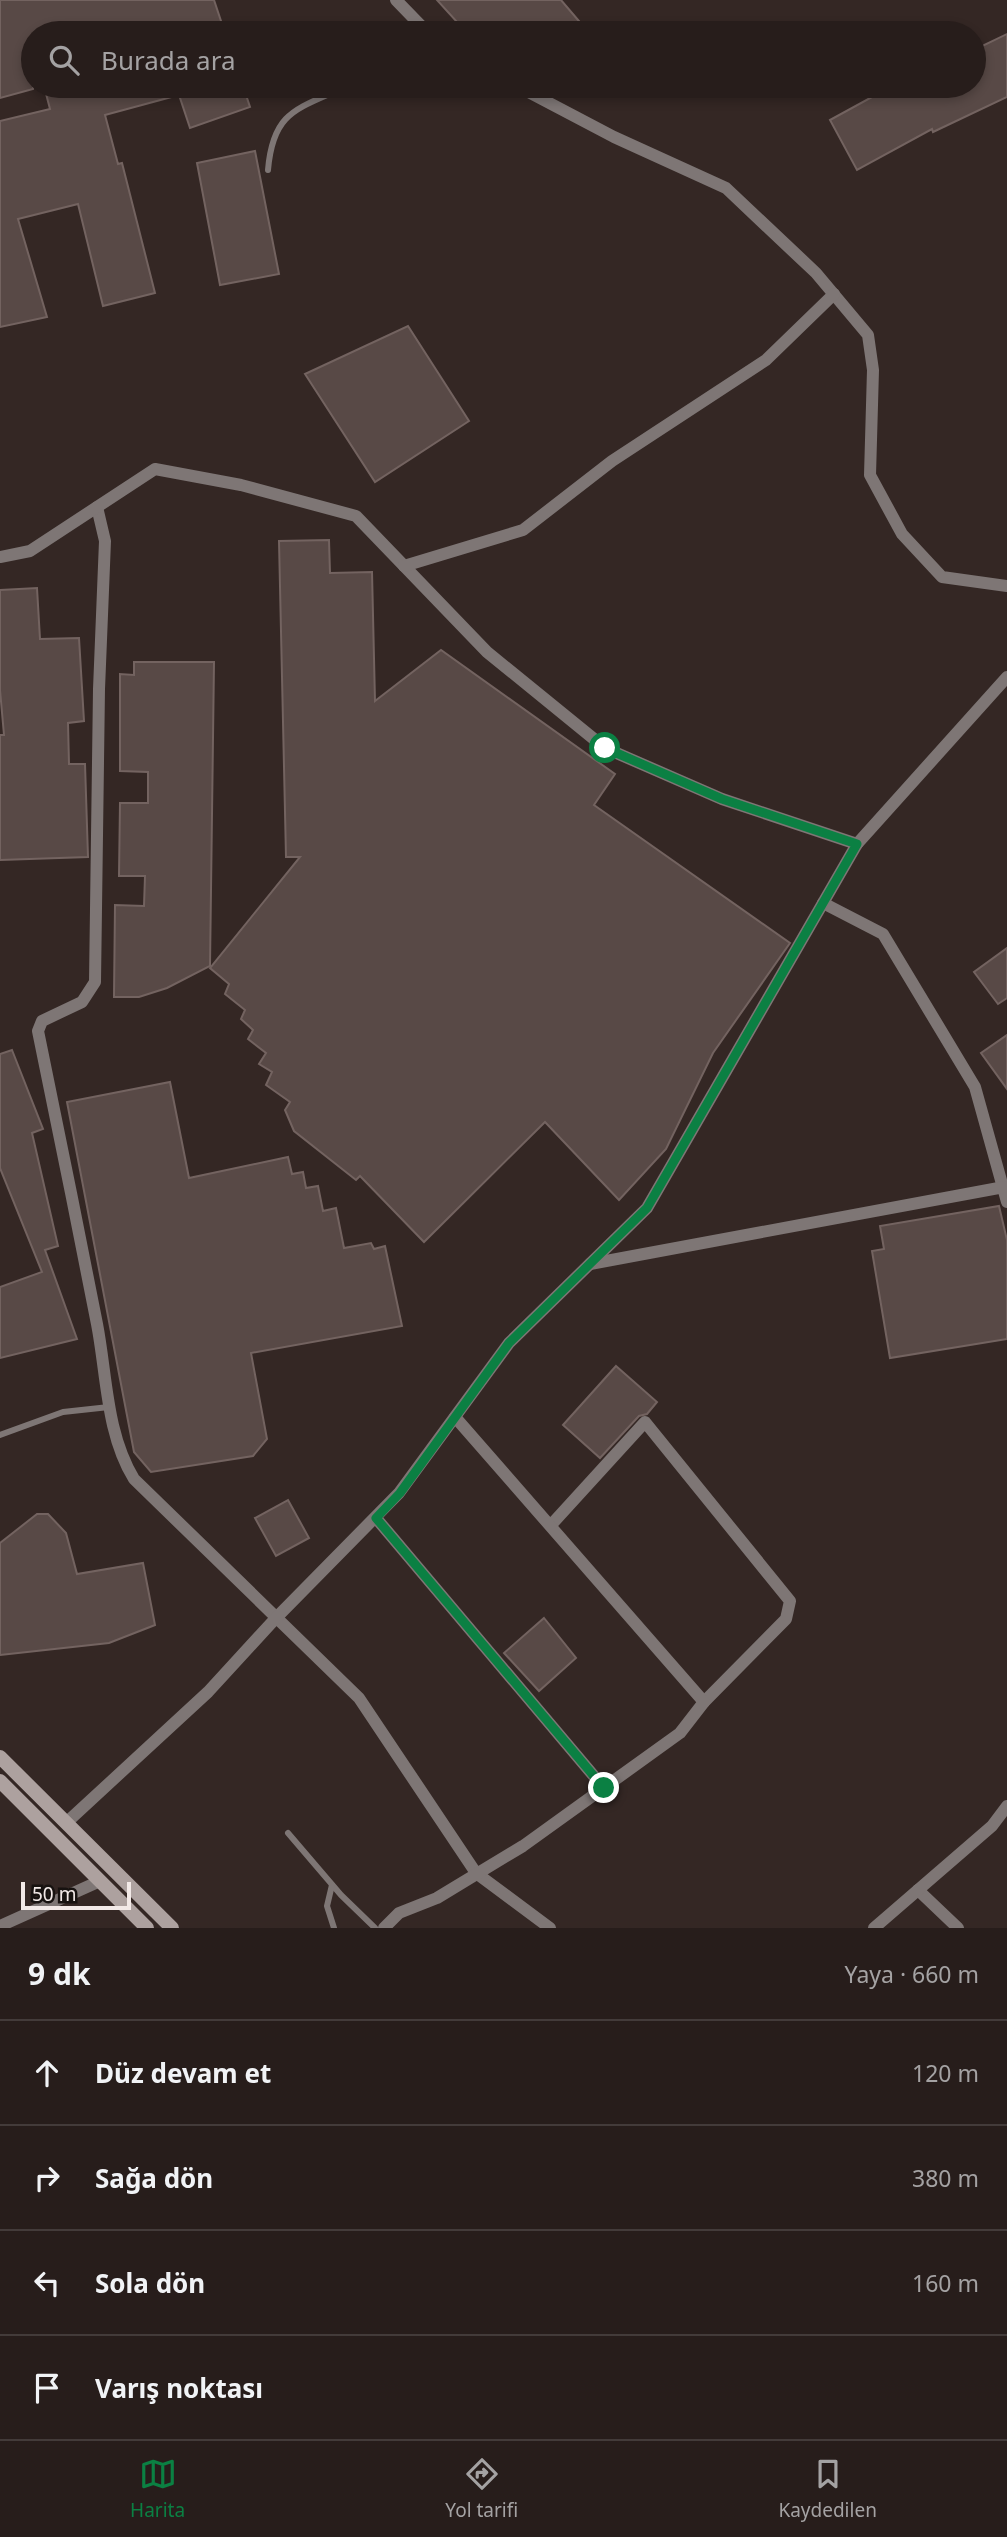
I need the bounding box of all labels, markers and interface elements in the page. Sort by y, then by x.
search box [21,21,986,98]
icon: search [45,41,83,79]
text: Burada ara [101,42,236,78]
route start [589,732,620,763]
route end [588,1772,619,1803]
scale bar [21,1879,131,1911]
text: 50 m [32,1881,76,1907]
text: 9 dk [28,1953,91,1994]
text: Yaya · 660 m [845,1958,979,1990]
icon: ahead [28,2054,66,2092]
text: Düz devam et [95,2055,271,2091]
text: 120 m [912,2057,979,2089]
icon: right [28,2159,66,2197]
text: Sağa dön [95,2160,213,2196]
text: 380 m [912,2162,979,2194]
icon: left [28,2264,66,2302]
text: Sola dön [95,2265,205,2301]
text: 160 m [912,2267,979,2299]
icon: arrive [28,2369,66,2407]
text: Varış noktası [95,2370,263,2406]
tab: Harita [130,2455,185,2523]
tab: Yol tarifi [445,2455,518,2523]
tab: Kaydedilen [778,2455,877,2523]

